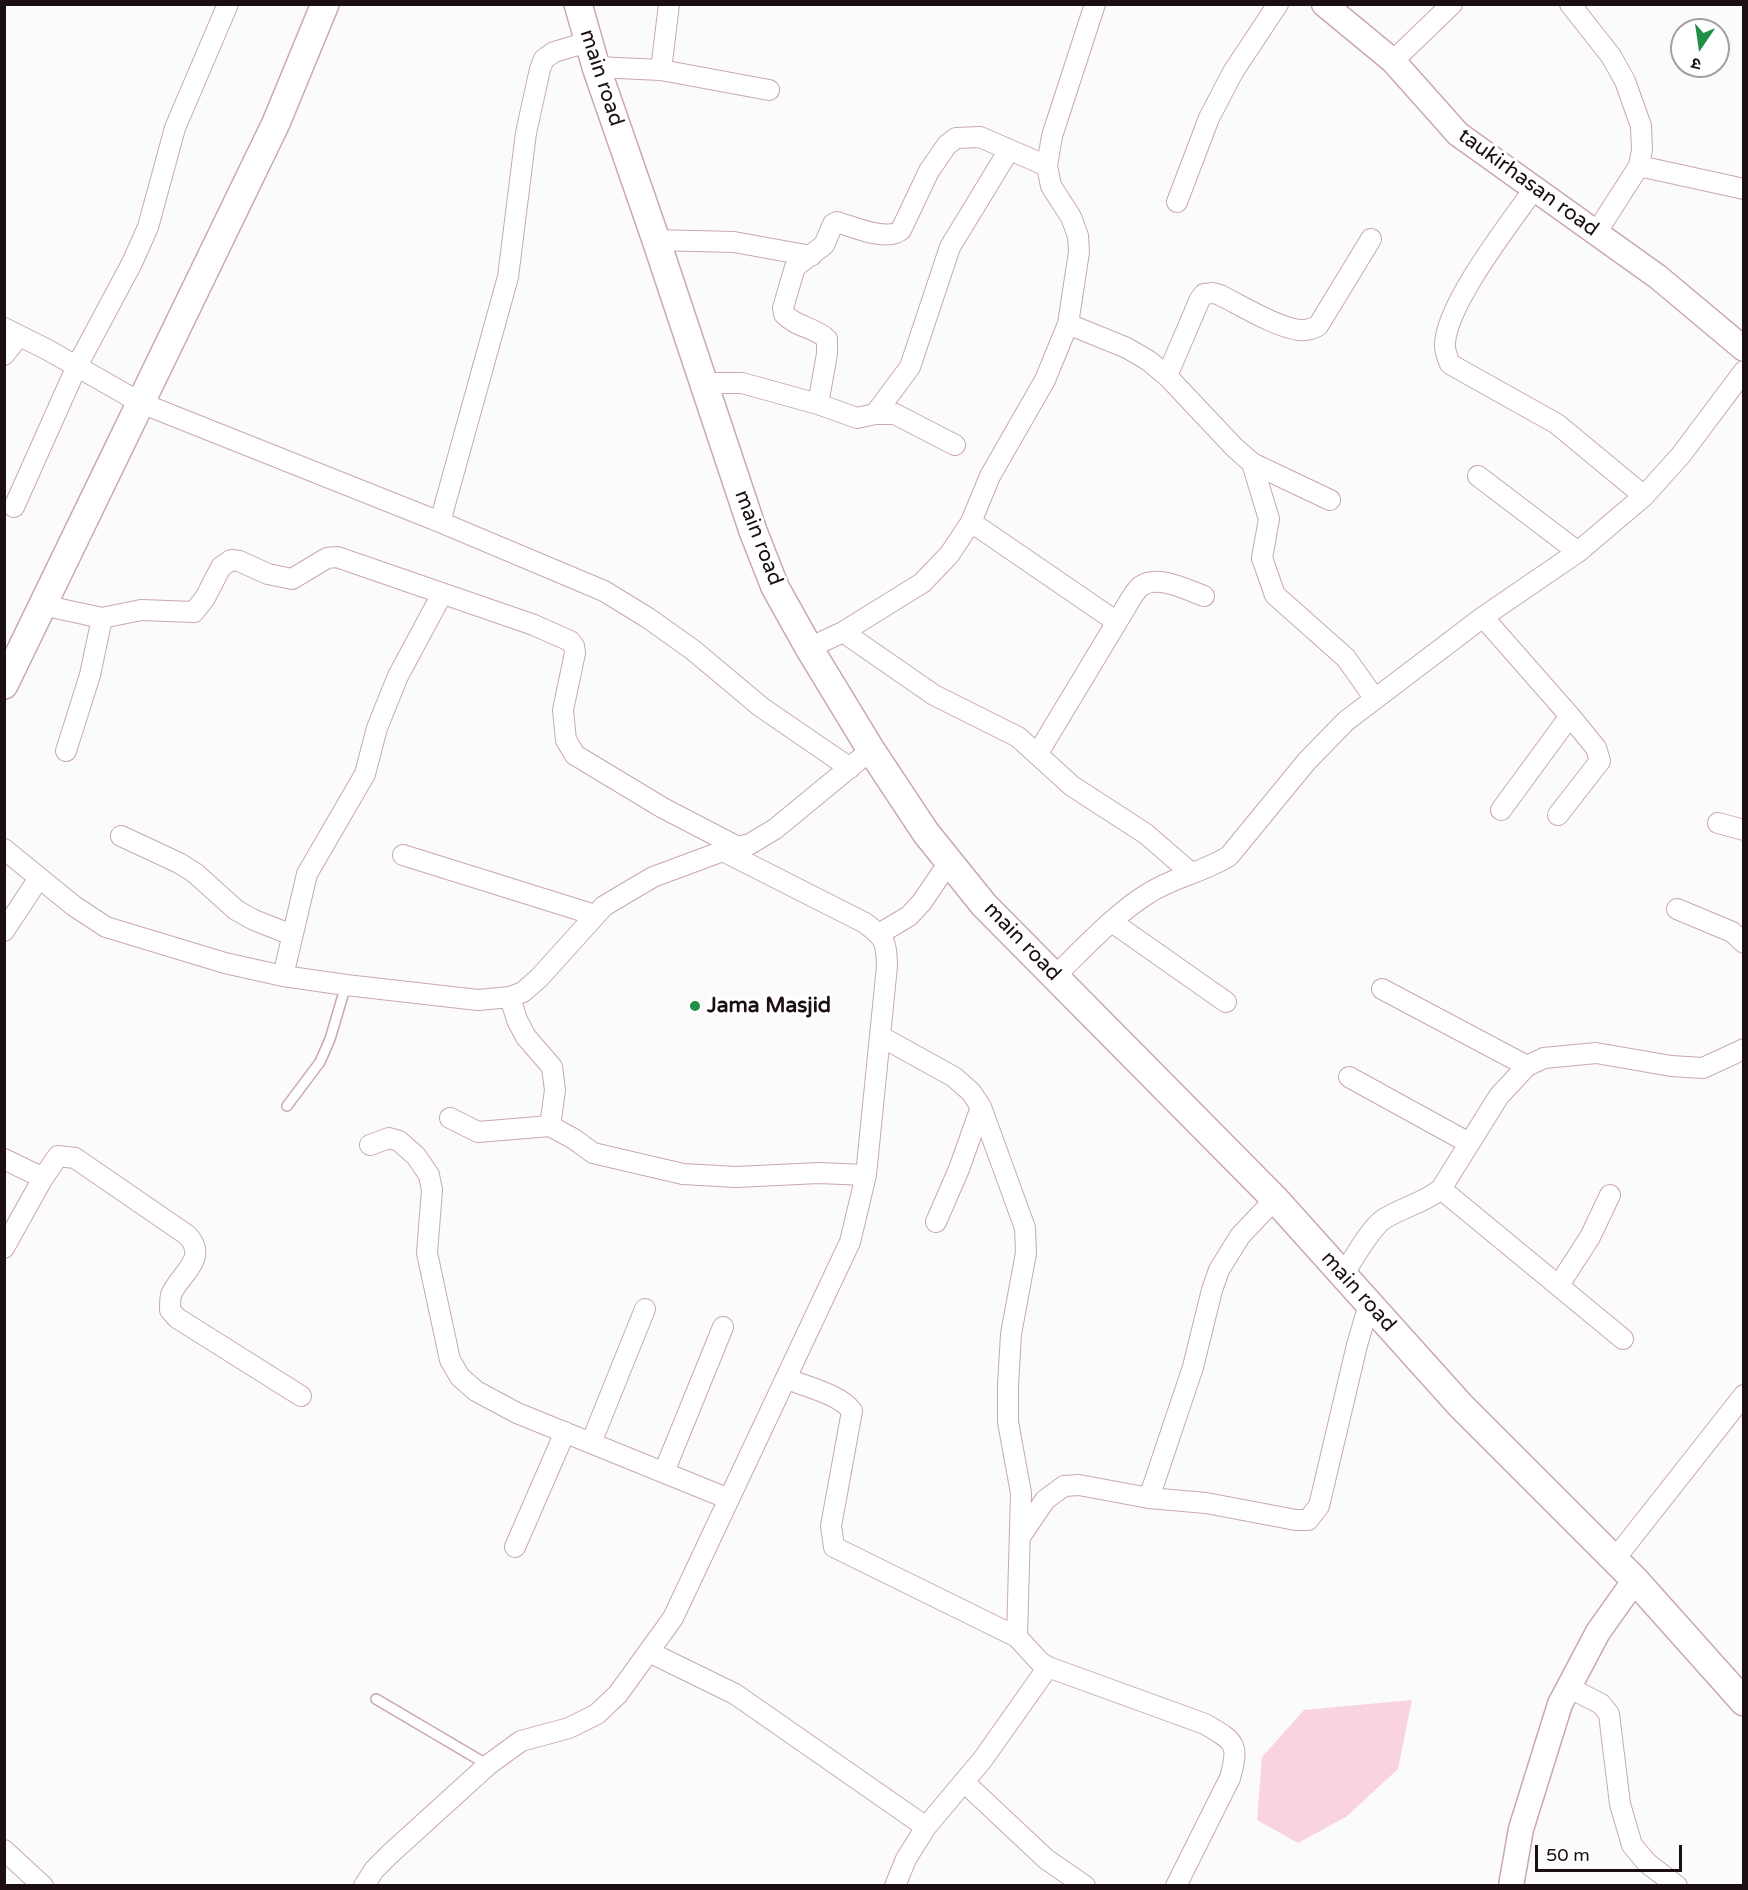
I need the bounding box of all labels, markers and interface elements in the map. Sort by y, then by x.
north arrow [1670,18,1730,78]
street label: main road [574,27,628,129]
text: उ [1690,53,1703,74]
street label: taukirhasan road [1453,124,1603,242]
street label: main road [728,487,788,589]
street label: main road [978,897,1066,987]
place label: Jama Masjid [707,993,831,1019]
marker: Jama Masjid [688,999,702,1013]
street label: main road [1315,1246,1401,1338]
scale bar [1538,1833,1685,1871]
text: 50 m [1546,1844,1590,1866]

